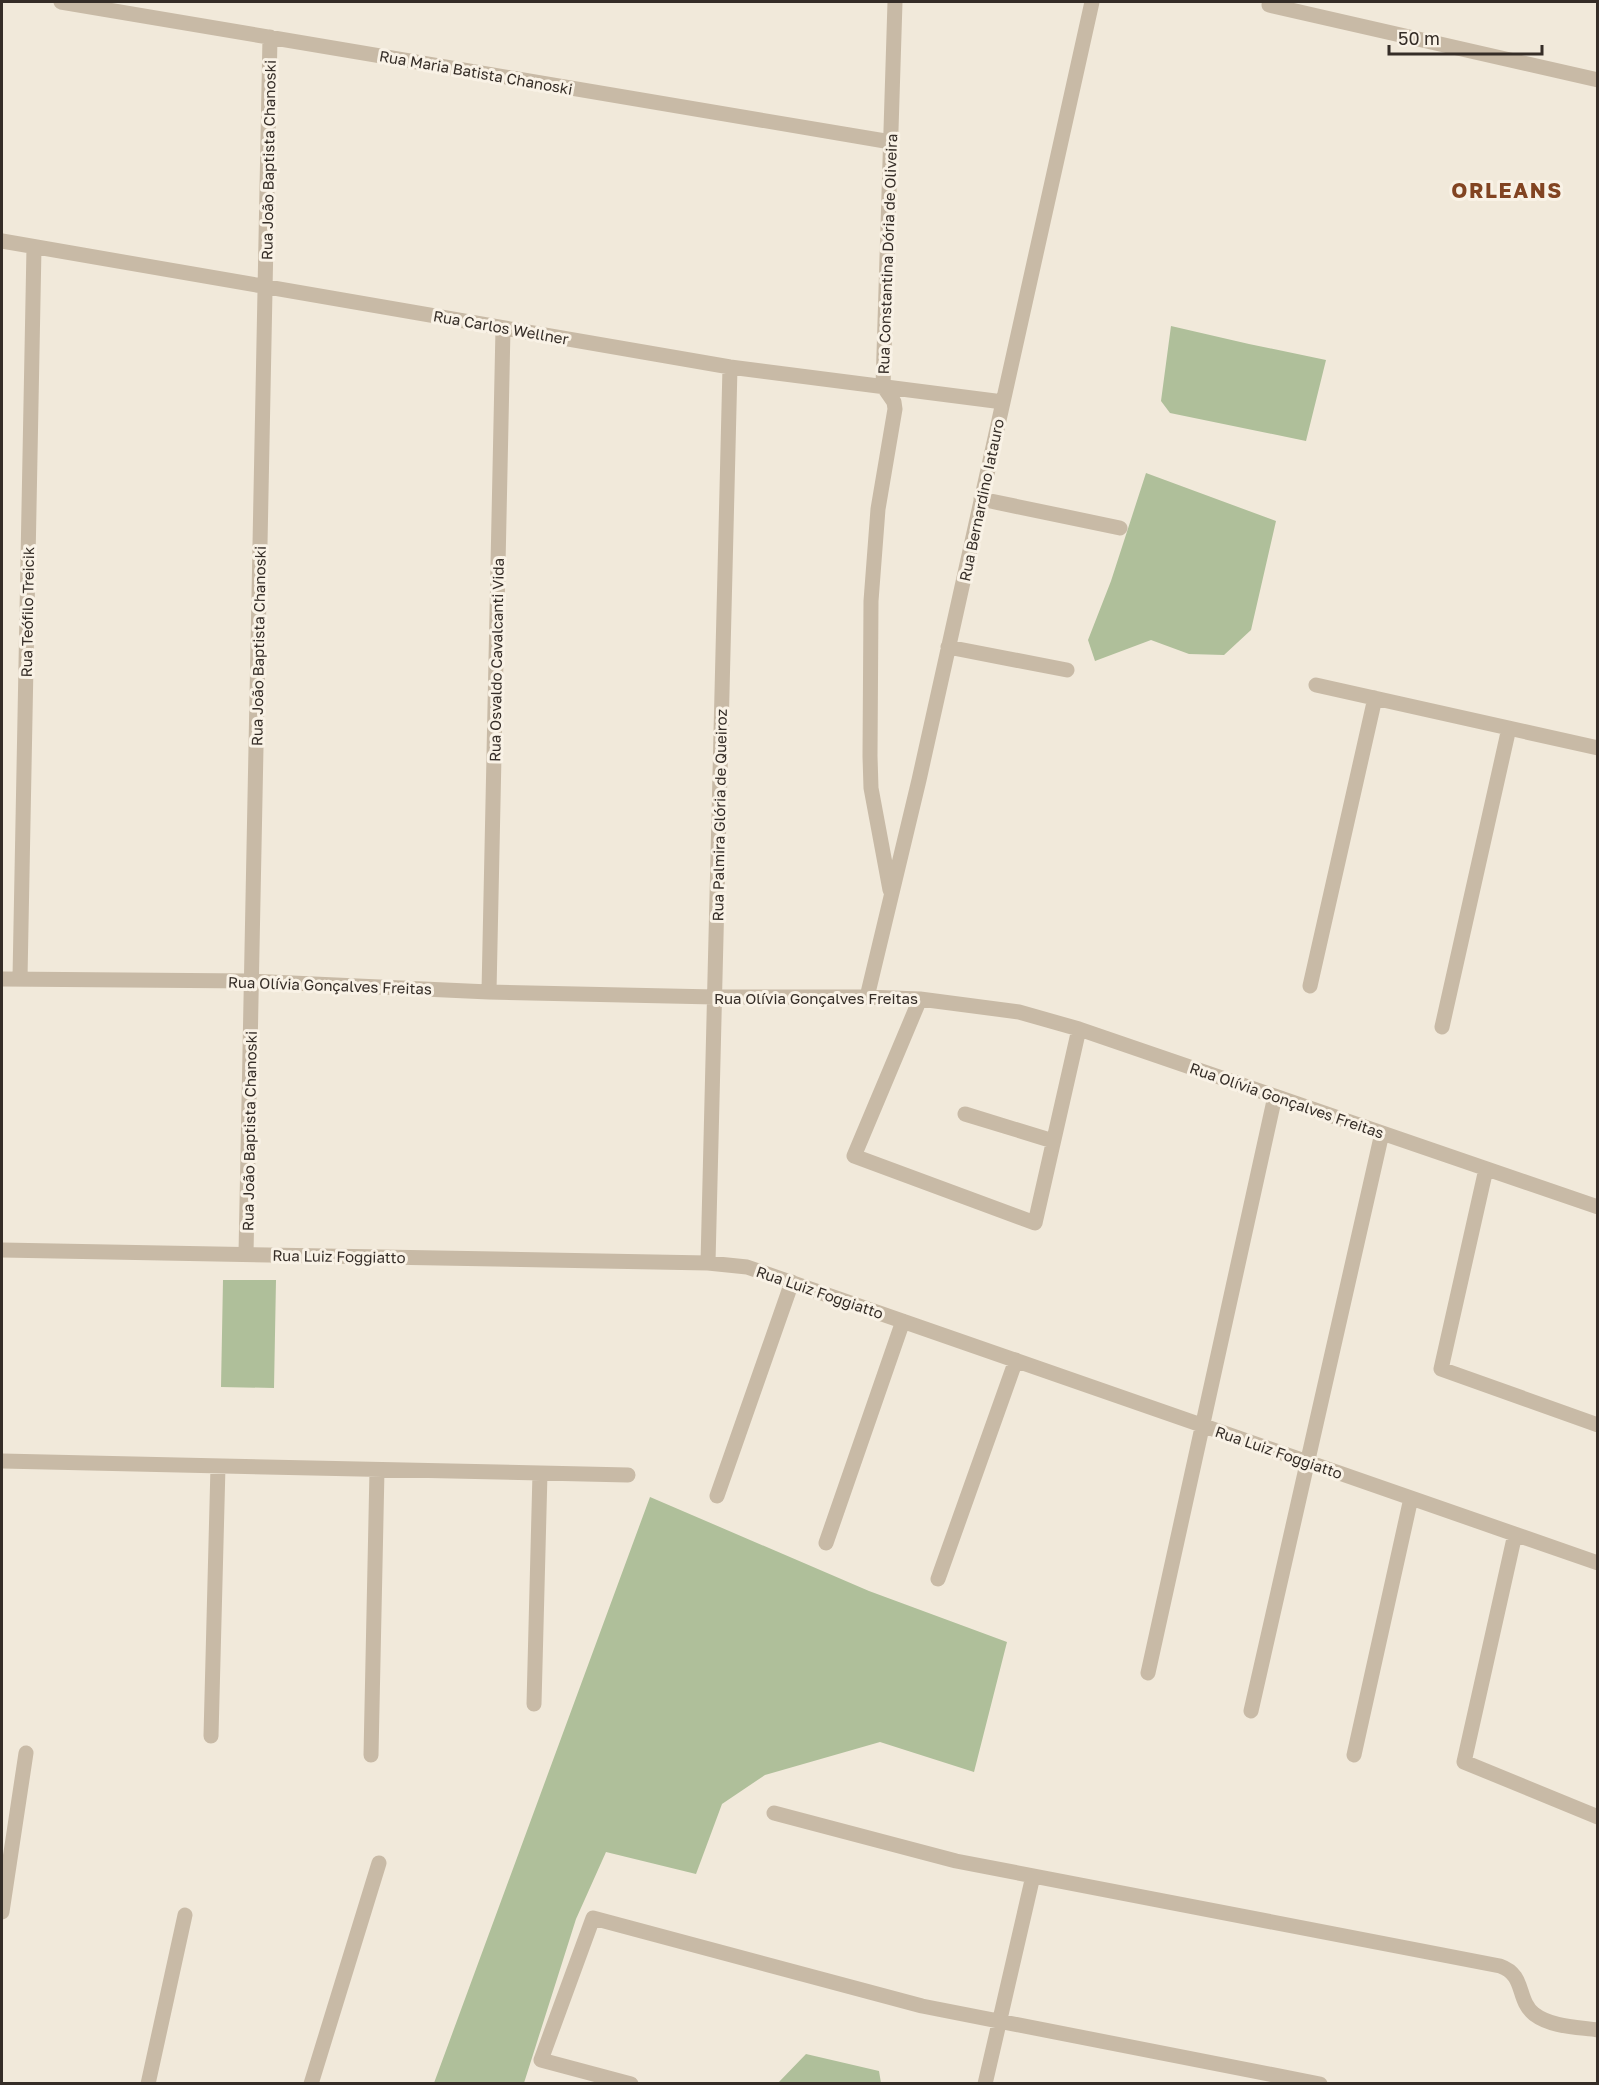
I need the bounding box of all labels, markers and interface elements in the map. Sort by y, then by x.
scale bar [1389,18,1542,56]
text: 50 m [1398,27,1440,49]
street label: Rua Maria Batista Chanoski [378,46,574,98]
street label: Rua João Baptista Chanoski [257,60,279,260]
street label: Rua Constantina Dória de Oliveira [874,133,900,375]
district label: ORLEANS [1451,177,1563,203]
street label: Rua Carlos Wellner [432,306,570,348]
street label: Rua Bernardino Iatauro [955,417,1007,583]
street label: Rua Teófilo Treicik [17,546,37,677]
street label: Rua João Baptista Chanoski [247,546,269,746]
street label: Rua Osvaldo Cavalcanti Vida [485,558,507,762]
street label: Rua Palmira Glória de Queiroz [708,708,730,921]
street label: Rua Olívia Gonçalves Freitas [228,972,432,998]
street label: Rua Olívia Gonçalves Freitas [714,989,918,1007]
street label: Rua João Baptista Chanoski [238,1031,260,1231]
street label: Rua Olívia Gonçalves Freitas [1188,1058,1386,1142]
street label: Rua Luiz Foggiatto [272,1246,406,1266]
street label: Rua Luiz Foggiatto [754,1262,886,1322]
street label: Rua Luiz Foggiatto [1213,1422,1345,1482]

